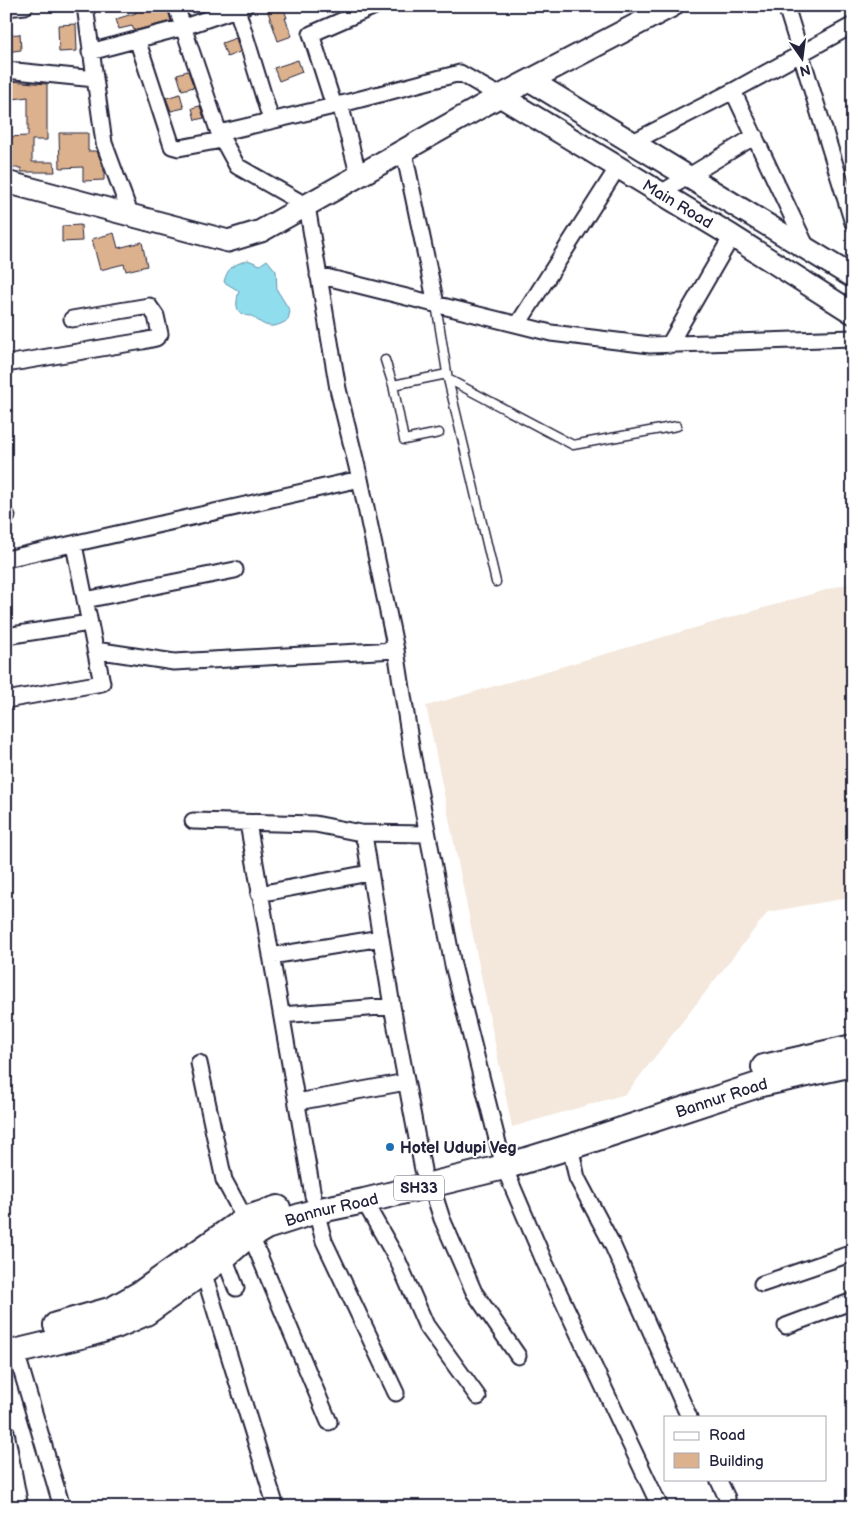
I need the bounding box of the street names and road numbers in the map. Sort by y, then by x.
street label: Main Road [639,176,716,233]
street label: Bannur Road [673,1075,769,1123]
road number: SH33 [394,1176,444,1200]
street label: Bannur Road [283,1190,380,1231]

